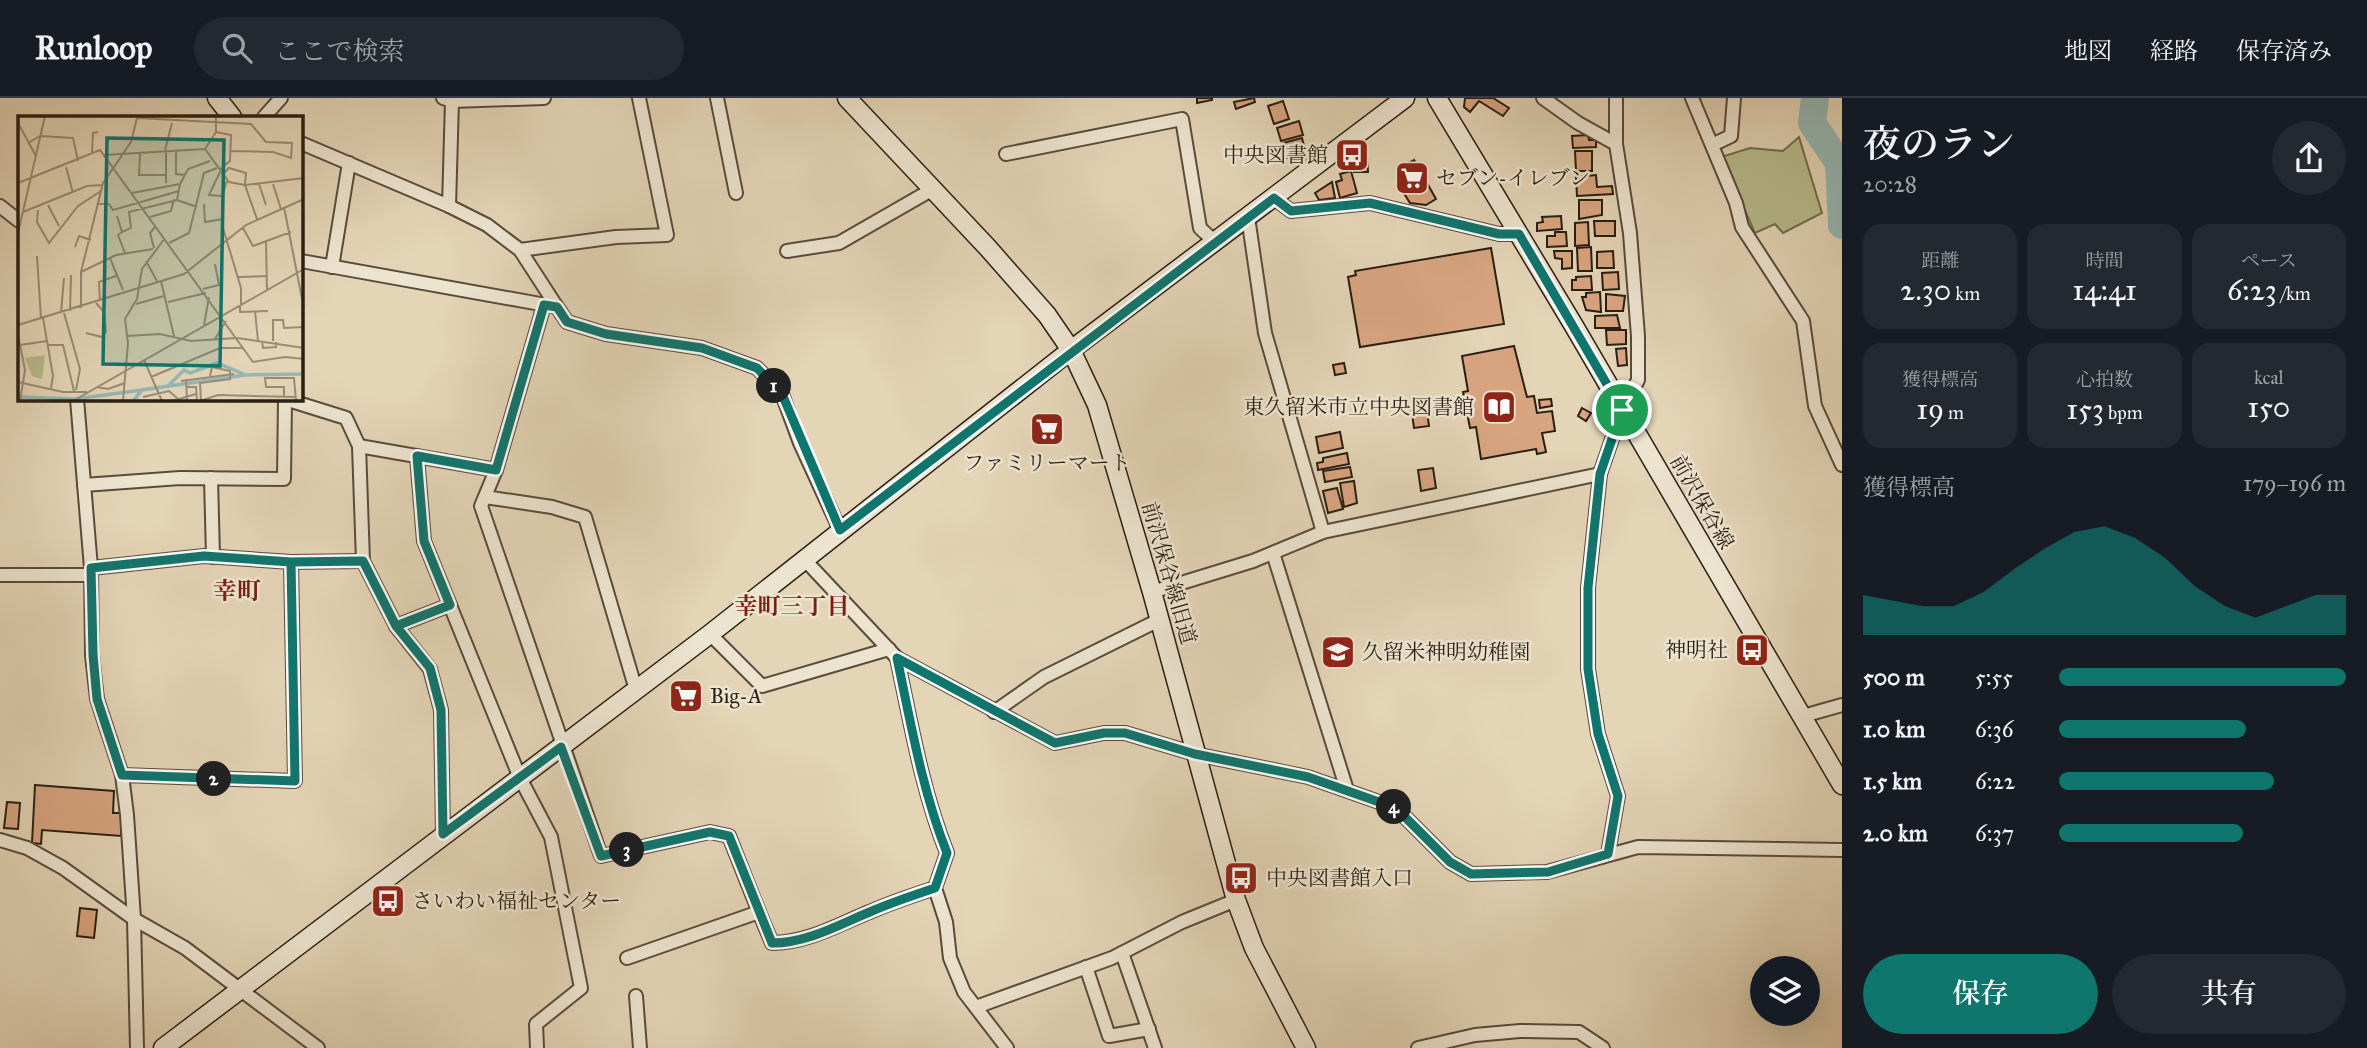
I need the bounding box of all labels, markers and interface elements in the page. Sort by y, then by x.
search box [194,17,684,80]
text: Runloop [35,28,152,68]
icon: search [218,29,256,67]
text: ここで検索 [274,35,404,67]
text: 地図 [2064,36,2112,66]
text: 経路 [2150,36,2198,66]
text: 保存済み [2236,36,2332,66]
inset map [18,116,303,401]
text: 夜のラン [1863,121,2015,167]
button: share [2272,121,2346,195]
bus stop icon: 中央図書館 [1333,136,1371,174]
place label: 中央図書館 [1223,142,1328,168]
supermarket icon: セブン-イレブン [1393,159,1431,197]
place label: セブン-イレブン [1436,165,1590,191]
text: 20:28 [1863,170,1917,198]
text: 距離 [1921,249,1959,272]
text: 時間 [2085,249,2124,272]
text: ペース [2241,249,2297,272]
text: 2.30 [1900,272,1951,308]
text: 14:41 [2072,272,2137,308]
text: 6:23 [2227,272,2277,308]
text: km [1951,282,1980,305]
text: /km [2277,282,2311,305]
text: kcal [2254,366,2284,389]
pin: 1 [756,368,792,404]
text: 獲得標高 [1902,368,1978,391]
text: 心拍数 [2076,368,2133,391]
text: 1 [770,374,777,397]
pin [1592,380,1652,440]
library icon: 東久留米市立中央図書館 [1480,388,1518,426]
text: 150 [2247,389,2290,425]
icon: arrive [1603,391,1641,429]
text: 19 [1916,391,1944,427]
text: 153 [2066,391,2104,427]
place label: 東久留米市立中央図書館 [1243,394,1474,420]
text: m [1944,401,1964,424]
text: bpm [2104,401,2143,424]
supermarket icon: ファミリーマート [1028,410,1066,448]
place label: ファミリーマート [963,450,1131,476]
street label: 前沢保谷線 [1664,450,1740,554]
text: 179–196 m [2243,469,2346,497]
text: 獲得標高 [1863,473,1955,501]
street label: 前沢保谷線旧道 [1136,499,1202,647]
district label: 幸町 [213,576,261,606]
district label: 幸町三丁目 [735,592,850,620]
bus stop icon: 神明社 [1733,631,1771,669]
school or university icon: 久留米神明幼稚園 [1319,633,1357,671]
place label: 神明社 [1665,637,1728,663]
place label: 久留米神明幼稚園 [1362,639,1530,665]
text: 500 m [1863,663,1925,691]
text: 5:55 [1975,663,2013,691]
supermarket icon: Big-A [667,677,705,715]
place label: Big-A [710,683,762,709]
text: 1.0 km [1863,715,1925,743]
text: 6:36 [1975,715,2014,743]
pin: 2 [196,762,232,796]
text: 2 [209,767,218,790]
text: 1.5 km [1863,767,1922,795]
text: 6:22 [1975,767,2015,795]
pin: 4 [1376,790,1412,824]
text: 4 [1388,795,1399,818]
text: 2.0 km [1863,819,1928,847]
text: 6:37 [1975,819,2014,847]
pin: 3 [610,832,644,868]
text: 3 [623,838,630,861]
bus stop icon: 中央図書館入口 [1222,859,1260,897]
place label: 中央図書館入口 [1266,865,1413,891]
bus stop icon: さいわい福祉センター [369,882,407,920]
place label: さいわい福祉センター [412,888,621,914]
button: 保存 [1863,954,2098,1034]
button: 共有 [2112,954,2346,1034]
map controls [1750,956,1820,1026]
button: layers [1750,956,1820,1026]

